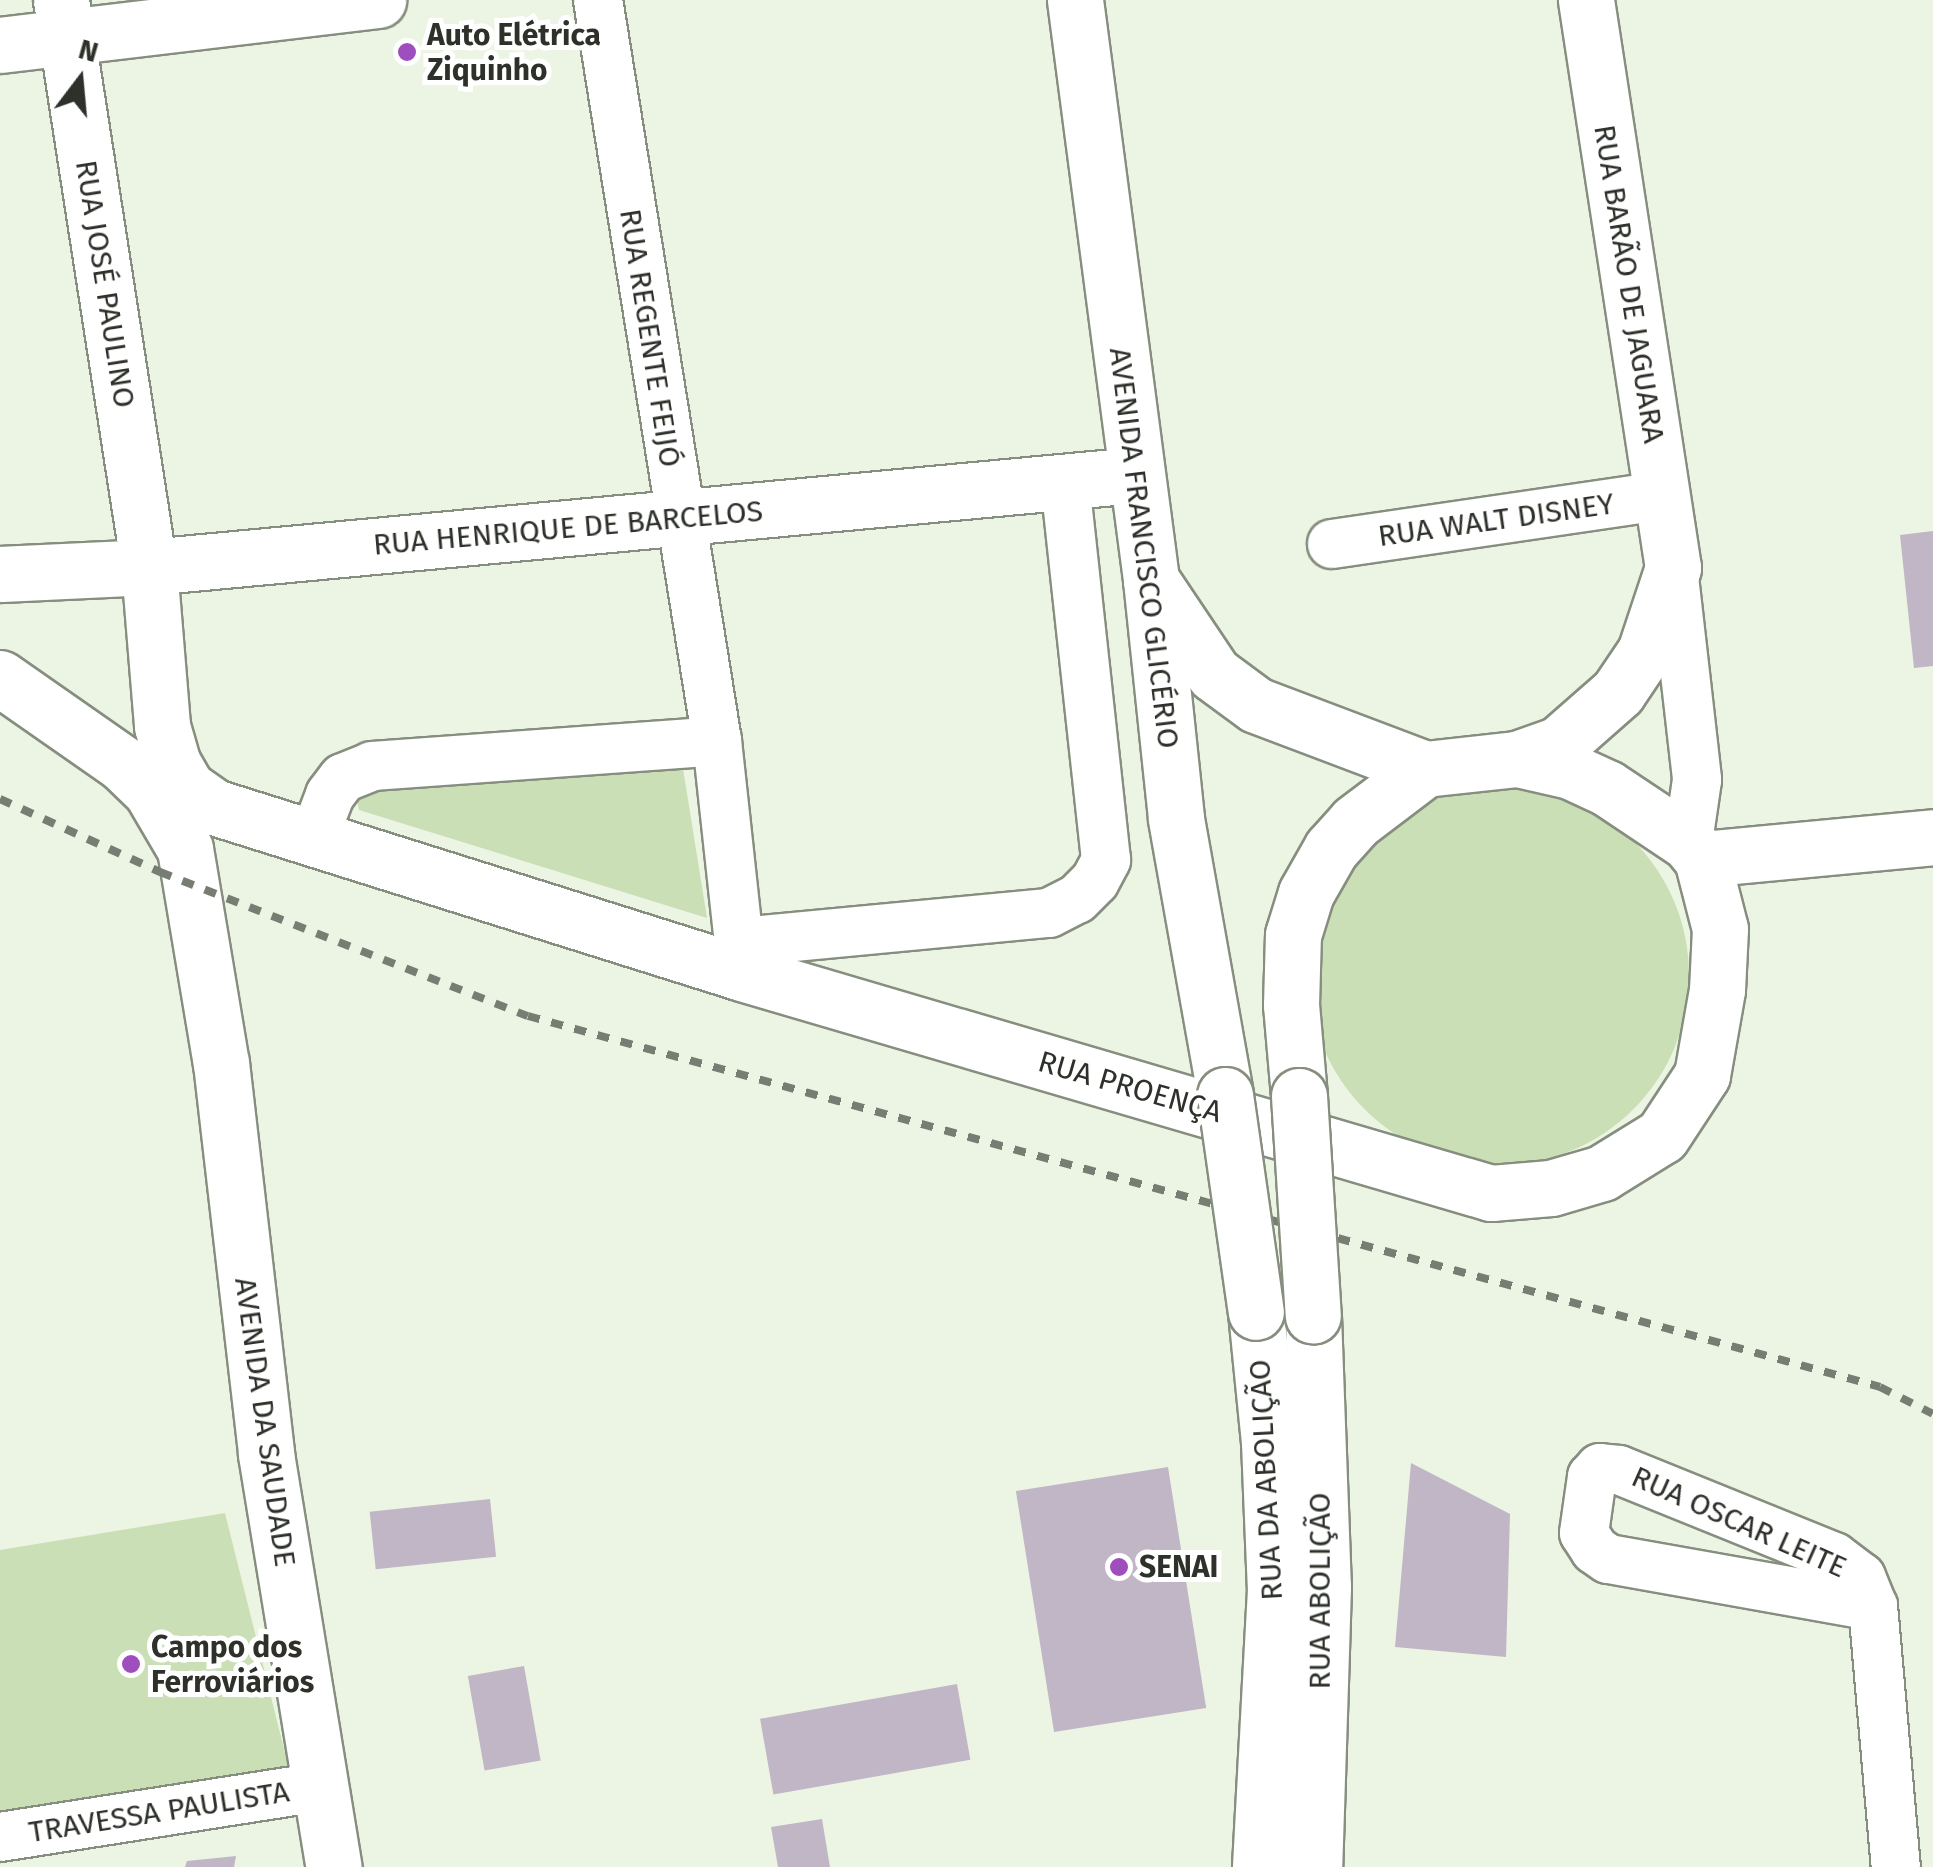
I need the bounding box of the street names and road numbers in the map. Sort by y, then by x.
street label: RUA BARÃO DE JAGUARA [1586,122,1672,446]
street label: RUA JOSÉ PAULINO [68,158,142,410]
street label: RUA REGENTE FEIJÓ [612,206,688,470]
street label: AVENIDA FRANCISCO GLICÉRIO [1102,345,1186,751]
street label: RUA WALT DISNEY [1376,486,1616,554]
street label: RUA HENRIQUE DE BARCELOS [372,493,764,563]
street label: RUA PROENÇA [1034,1044,1226,1130]
street label: AVENIDA DA SAUDADE [227,1275,303,1569]
street label: RUA DA ABOLIÇÃO [1242,1359,1290,1601]
street label: RUA OSCAR LEITE [1626,1459,1852,1585]
street label: RUA ABOLIÇÃO [1302,1492,1338,1690]
street label: TRAVESSA PAULISTA [26,1774,292,1850]

